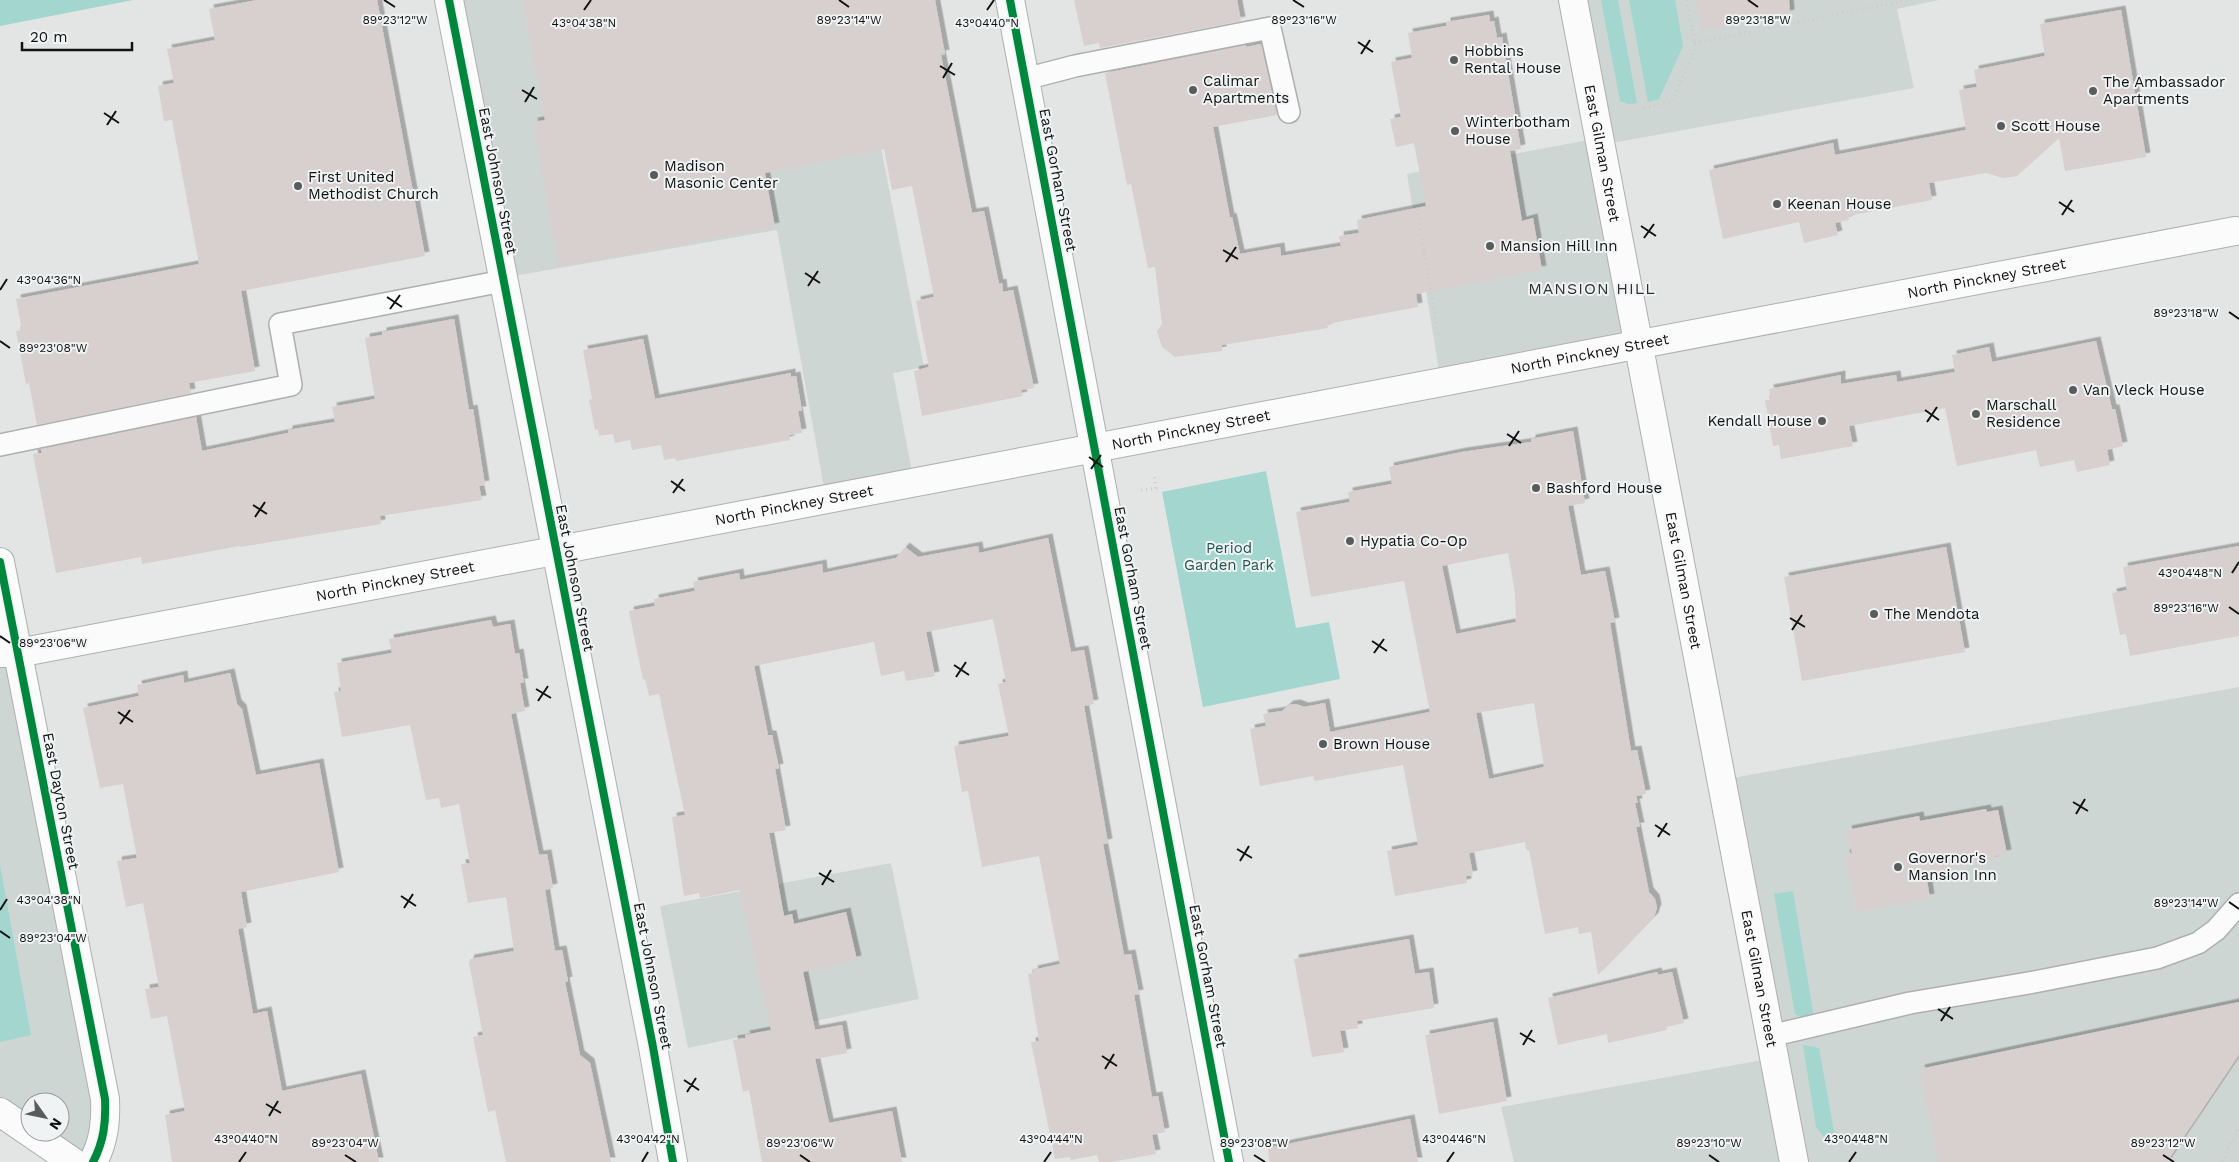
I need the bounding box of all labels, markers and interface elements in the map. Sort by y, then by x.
text: 89°23'12"W [362,13,428,27]
text: 89°23'14"W [817,13,882,27]
text: 89°23'16"W [1271,13,1337,27]
text: 89°23'18"W [1725,13,1791,27]
text: 43°04'38"N [552,16,616,30]
text: 43°04'40"N [955,16,1019,30]
scale bar [22,20,132,52]
text: 20 m [30,28,68,46]
place label: Hobbins Rental House [1464,42,1561,77]
marker: Hobbins Rental House [1448,54,1460,66]
place label: Calimar Apartments [1203,72,1289,107]
place label: The Ambassador Apartments [2103,73,2225,108]
street label: East Gilman Street [1580,83,1624,224]
marker: Calimar Apartments [1187,84,1199,96]
marker: The Ambassador Apartments [2087,85,2099,97]
street label: East Johnson Street [475,106,521,257]
street label: East Gorham Street [1035,107,1081,254]
place label: Winterbotham House [1465,113,1570,148]
place label: Scott House [2011,117,2100,135]
marker: Scott House [1995,120,2007,132]
marker: Winterbotham House [1449,125,1461,137]
place label: Madison Masonic Center [664,157,778,192]
place label: First United Methodist Church [308,168,439,203]
marker: Madison Masonic Center [648,169,660,181]
marker: First United Methodist Church [292,180,304,192]
place label: Keenan House [1787,195,1891,213]
marker: Keenan House [1771,198,1783,210]
place label: Mansion Hill Inn [1500,237,1618,255]
marker: Mansion Hill Inn [1484,240,1496,252]
street label: North Pinckney Street [1906,254,2068,302]
text: 43°04'36"N [17,273,81,287]
district label: MANSION HILL [1528,279,1656,298]
text: 89°23'18"W [2153,306,2219,320]
street label: North Pinckney Street [1509,330,1671,378]
text: 89°23'08"W [19,341,88,355]
place label: Van Vleck House [2083,381,2205,399]
marker: Van Vleck House [2067,384,2079,396]
place label: Marschall Residence [1986,396,2061,431]
street label: North Pinckney Street [1110,406,1272,454]
marker: Marschall Residence [1970,408,1982,420]
place label: Kendall House [1707,412,1812,430]
marker: Kendall House [1816,415,1828,427]
place label: Bashford House [1546,479,1662,497]
street label: North Pinckney Street [713,481,876,529]
marker: Bashford House [1530,482,1542,494]
street label: East Johnson Street [552,503,598,654]
street label: East Gorham Street [1110,505,1156,652]
street label: East Gilman Street [1662,510,1705,651]
place label: Hypatia Co-Op [1360,532,1467,550]
marker: Hypatia Co-Op [1344,535,1356,547]
park label: Period Garden Park [1184,539,1274,574]
street label: North Pinckney Street [314,557,477,605]
text: 43°04'48"N [2158,566,2222,580]
text: 89°23'16"W [2153,601,2219,615]
place label: The Mendota [1884,605,1980,623]
marker: The Mendota [1868,608,1880,620]
text: 89°23'06"W [19,636,88,650]
street label: East Dayton Street [39,731,83,872]
place label: Brown House [1333,735,1430,753]
marker: Brown House [1317,738,1329,750]
place label: Governor's Mansion Inn [1908,849,1997,884]
marker: Governor's Mansion Inn [1892,861,1904,873]
text: 43°04'38"N [17,893,81,907]
text: 89°23'14"W [2154,896,2219,910]
street label: East Johnson Street [630,901,676,1052]
street label: East Gorham Street [1185,903,1231,1050]
street label: East Gilman Street [1737,908,1781,1049]
text: 89°23'04"W [19,931,87,945]
north arrow [20,1092,70,1142]
text: N [46,1115,65,1133]
text: 43°04'40"N [214,1132,278,1146]
text: 43°04'42"N [616,1132,680,1146]
text: 43°04'44"N [1019,1132,1083,1146]
text: 43°04'46"N [1422,1132,1486,1146]
text: 43°04'48"N [1824,1132,1888,1146]
text: 89°23'04"W [311,1136,379,1150]
text: 89°23'06"W [766,1136,835,1150]
text: 89°23'08"W [1220,1136,1289,1150]
text: 89°23'10"W [1676,1136,1742,1150]
text: 89°23'12"W [2130,1136,2196,1150]

